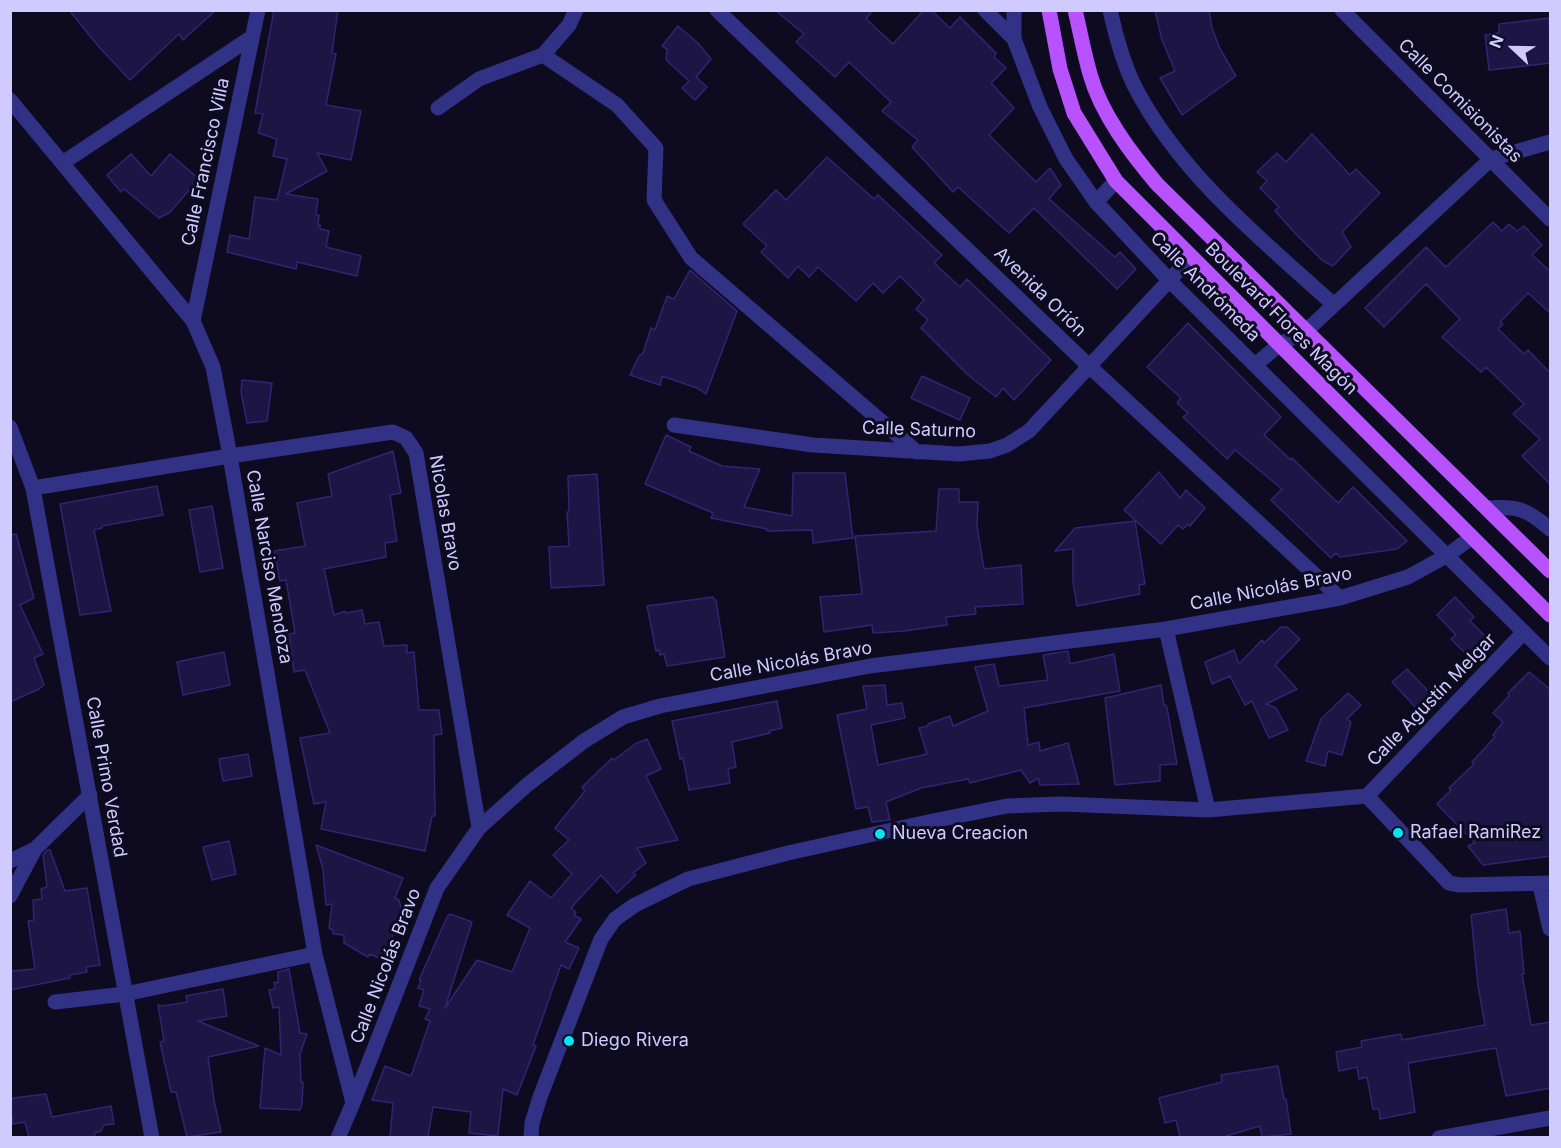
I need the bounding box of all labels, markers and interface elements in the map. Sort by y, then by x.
north arrow [1483,18,1543,78]
text: N [1485,32,1508,51]
street label: Calle Comisionistas [1394,35,1526,167]
street label: Calle Francisco Villa [178,76,234,248]
street label: Calle Andrómeda [1146,228,1264,346]
street label: Boulevard Flores Magón [1200,238,1362,400]
street label: Avenida Orión [990,243,1090,341]
street label: Calle Saturno [862,417,976,443]
street label: Nicolas Bravo [424,454,466,572]
street label: Calle Narciso Mendoza [241,468,297,666]
street label: Calle Nicolás Bravo [1188,563,1354,615]
street label: Calle Agustín Melgar [1363,629,1501,771]
street label: Calle Nicolás Bravo [708,637,874,687]
street label: Calle Primo Verdad [81,695,131,859]
place label: Rafael RamiRez [1410,822,1541,844]
place label: Nueva Creacion [892,823,1028,845]
marker: Rafael RamiRez [1391,826,1405,840]
marker: Nueva Creacion [873,827,887,841]
street label: Calle Nicolás Bravo [346,885,426,1047]
place label: Diego Rivera [581,1030,689,1052]
marker: Diego Rivera [562,1034,576,1048]

